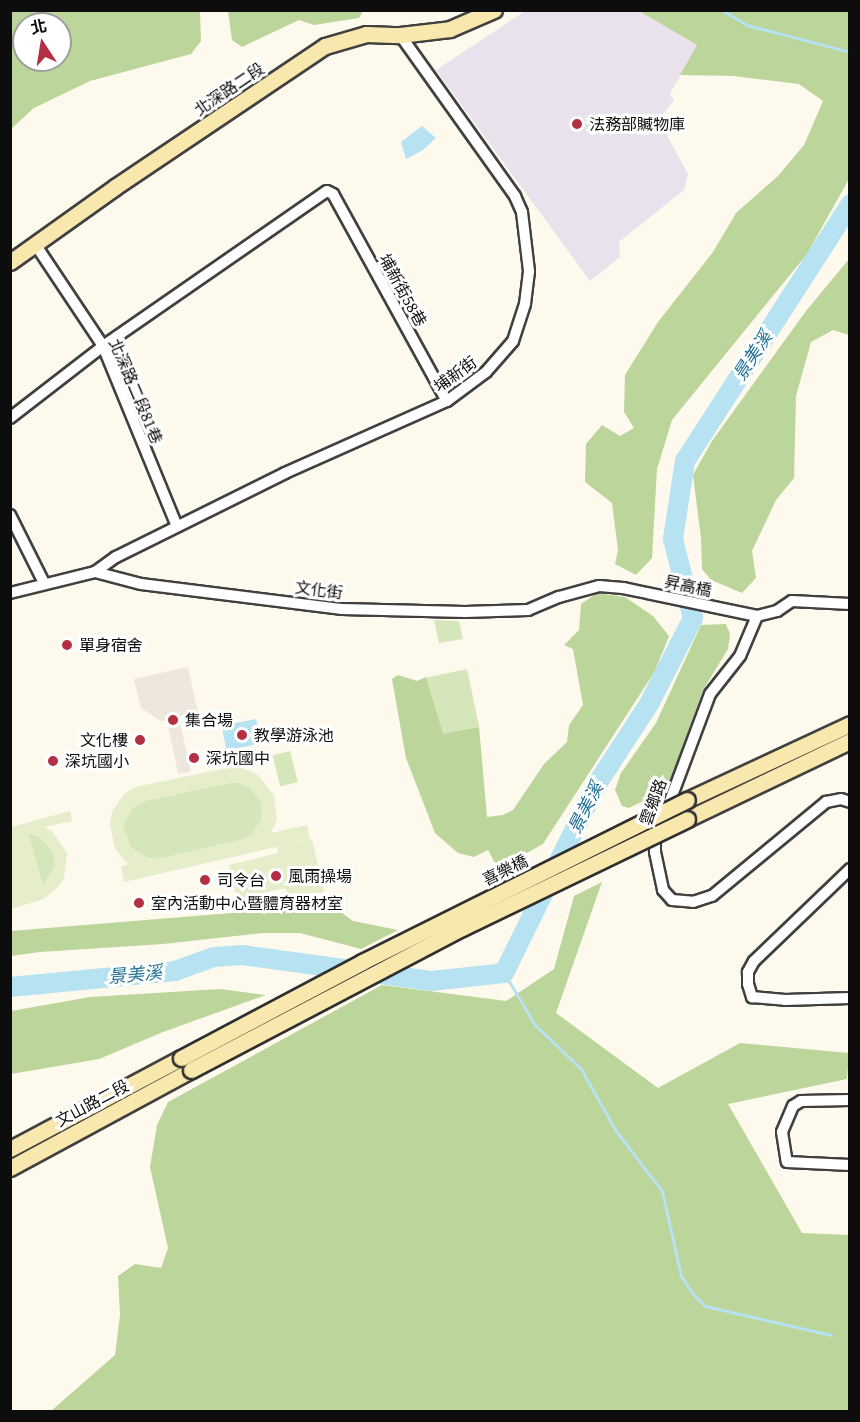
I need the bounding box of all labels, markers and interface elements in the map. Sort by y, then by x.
north arrow [12,12,72,72]
text: 北 [29,14,49,39]
street label: 北深路二段 [190,59,268,119]
place label: 法務部贓物庫 [589,114,685,134]
marker: 法務部贓物庫 [570,117,584,131]
street label: 埔新街58巷 [375,250,431,330]
water label: 景美溪 [729,327,777,385]
street label: 北深路二段81巷 [105,336,167,446]
street label: 埔新街 [430,352,480,396]
street label: 昇高橋 [663,572,713,600]
street label: 文化街 [294,578,344,602]
place label: 單身宿舍 [79,635,143,655]
marker: 單身宿舍 [60,638,74,652]
place label: 集合場 [185,710,233,730]
marker: 集合場 [166,713,180,727]
place label: 教學游泳池 [254,725,334,745]
marker: 教學游泳池 [235,728,249,742]
place label: 文化樓 [80,730,128,750]
marker: 文化樓 [133,733,147,747]
place label: 深坑國中 [206,748,270,768]
place label: 深坑國小 [65,751,129,771]
marker: 深坑國中 [187,751,201,765]
marker: 深坑國小 [46,754,60,768]
street label: 雲鄉路 [636,776,670,828]
water label: 景美溪 [564,779,608,837]
street label: 喜樂橋 [479,851,531,889]
place label: 風雨操場 [288,866,352,886]
marker: 風雨操場 [269,869,283,883]
place label: 司令台 [217,870,265,890]
marker: 司令台 [198,873,212,887]
place label: 室內活動中心暨體育器材室 [151,893,343,913]
marker: 室內活動中心暨體育器材室 [132,896,146,910]
water label: 景美溪 [107,962,163,988]
street label: 文山路二段 [52,1076,132,1130]

